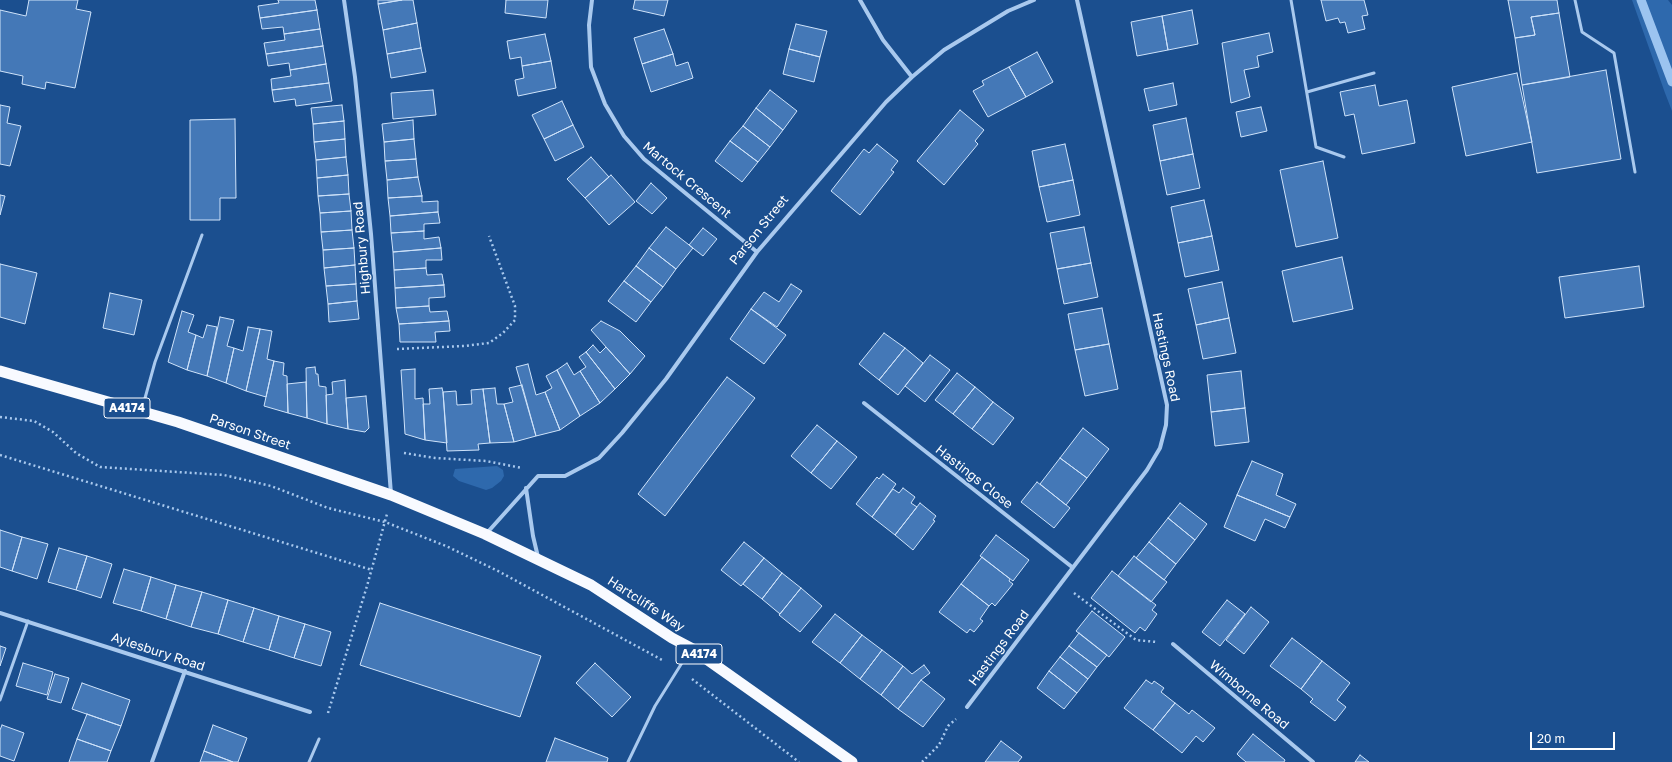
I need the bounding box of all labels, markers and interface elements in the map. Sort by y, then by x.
street label: Martock Crescent [640,139,734,221]
street label: Parson Street [726,192,792,268]
street label: Highbury Road [350,201,374,295]
street label: Hastings Road [1149,311,1183,403]
road number: A4174 [104,398,150,418]
street label: Parson Street [207,411,293,453]
street label: Hastings Close [932,442,1016,512]
street label: Hartcliffe Way [604,573,688,635]
street label: Hastings Road [965,607,1033,689]
street label: Aylesbury Road [109,630,207,674]
road number: A4174 [676,644,722,664]
street label: Wimborne Road [1206,657,1292,733]
scale bar [1532,724,1617,750]
text: 20 m [1537,731,1565,746]

